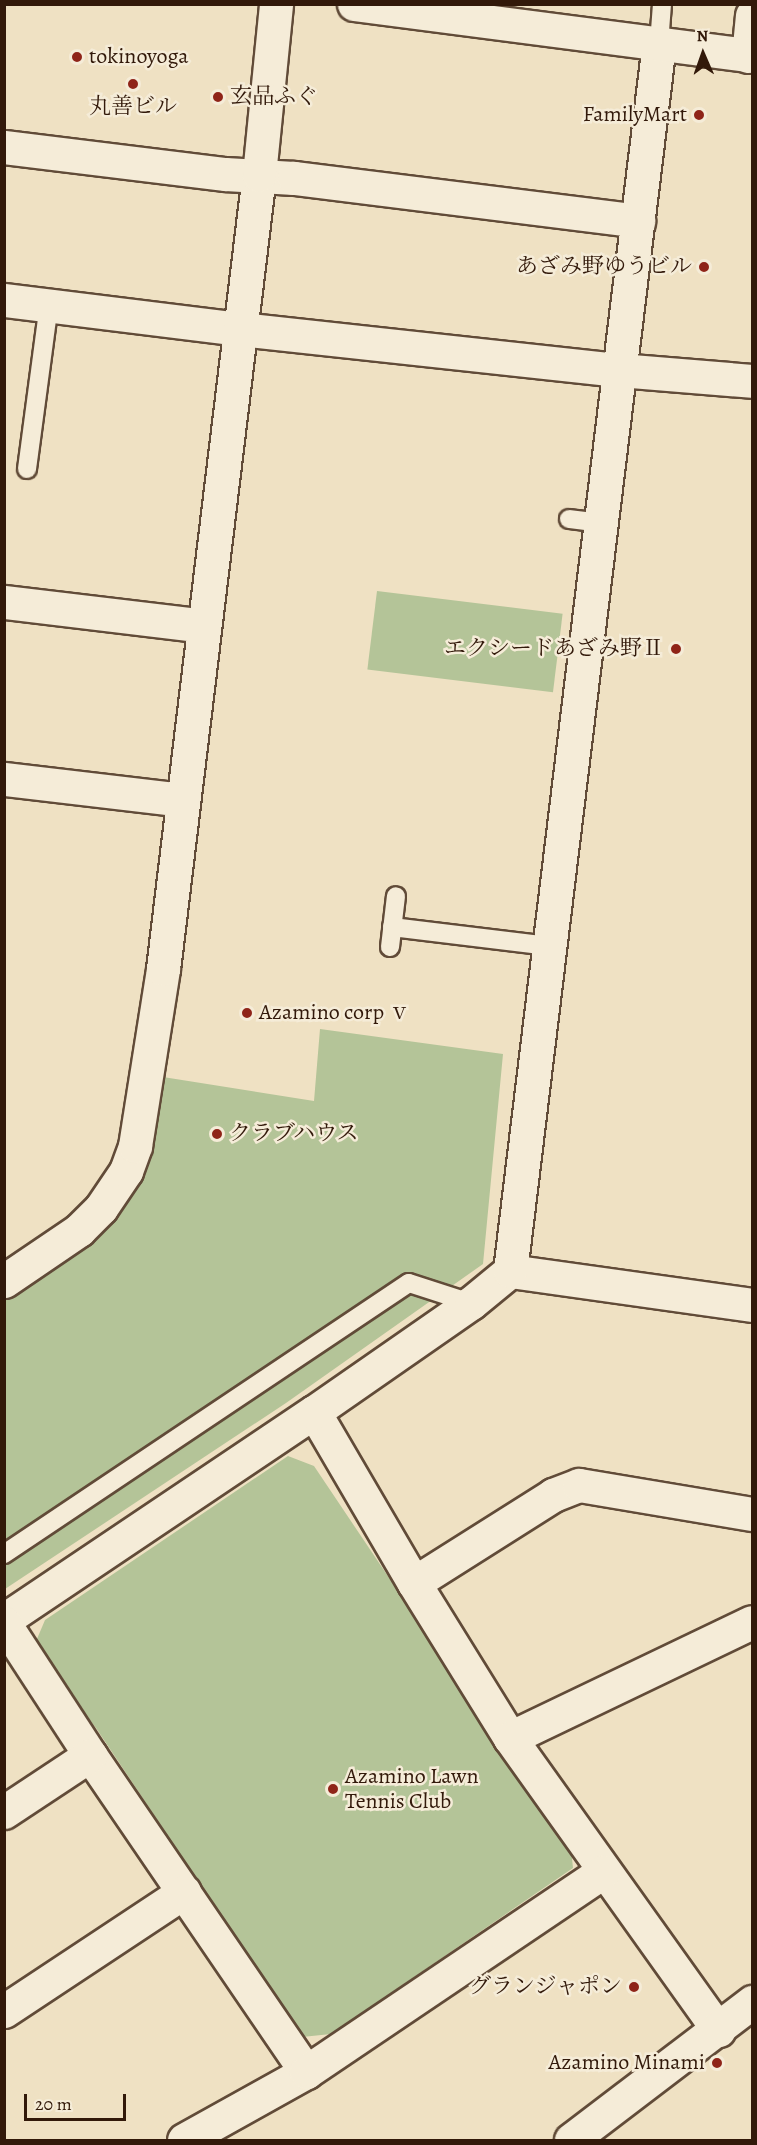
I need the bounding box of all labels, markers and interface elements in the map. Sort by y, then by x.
north arrow [673,24,733,84]
text: N [696,25,709,47]
place label: tokinoyoga [89,44,188,70]
marker: tokinoyoga [70,50,84,64]
marker: 丸善ビル [126,77,140,91]
place label: 玄品ふぐ [230,84,318,110]
marker: 玄品ふぐ [211,90,225,104]
place label: 丸善ビル [89,94,177,120]
place label: FamilyMart [583,102,687,128]
marker: FamilyMart [692,108,706,122]
place label: あざみ野ゆうビル [516,254,692,280]
marker: あざみ野ゆうビル [697,260,711,274]
place label: エクシードあざみ野Ⅱ [444,636,664,662]
marker: エクシードあざみ野Ⅱ [669,642,683,656]
place label: Azamino corp ⅴ [259,1000,410,1026]
marker: Azamino corp ⅴ [240,1006,254,1020]
place label: クラブハウス [229,1121,361,1147]
marker: クラブハウス [210,1127,224,1141]
place label: Azamino Lawn Tennis Club [345,1763,479,1814]
marker: Azamino Lawn Tennis Club [326,1782,340,1796]
place label: グランジャポン [468,1974,622,2000]
marker: グランジャポン [627,1980,641,1994]
place label: Azamino Minami [548,2050,705,2076]
marker: Azamino Minami [710,2056,724,2070]
scale bar [27,2082,129,2120]
text: 20 m [35,2092,72,2116]

